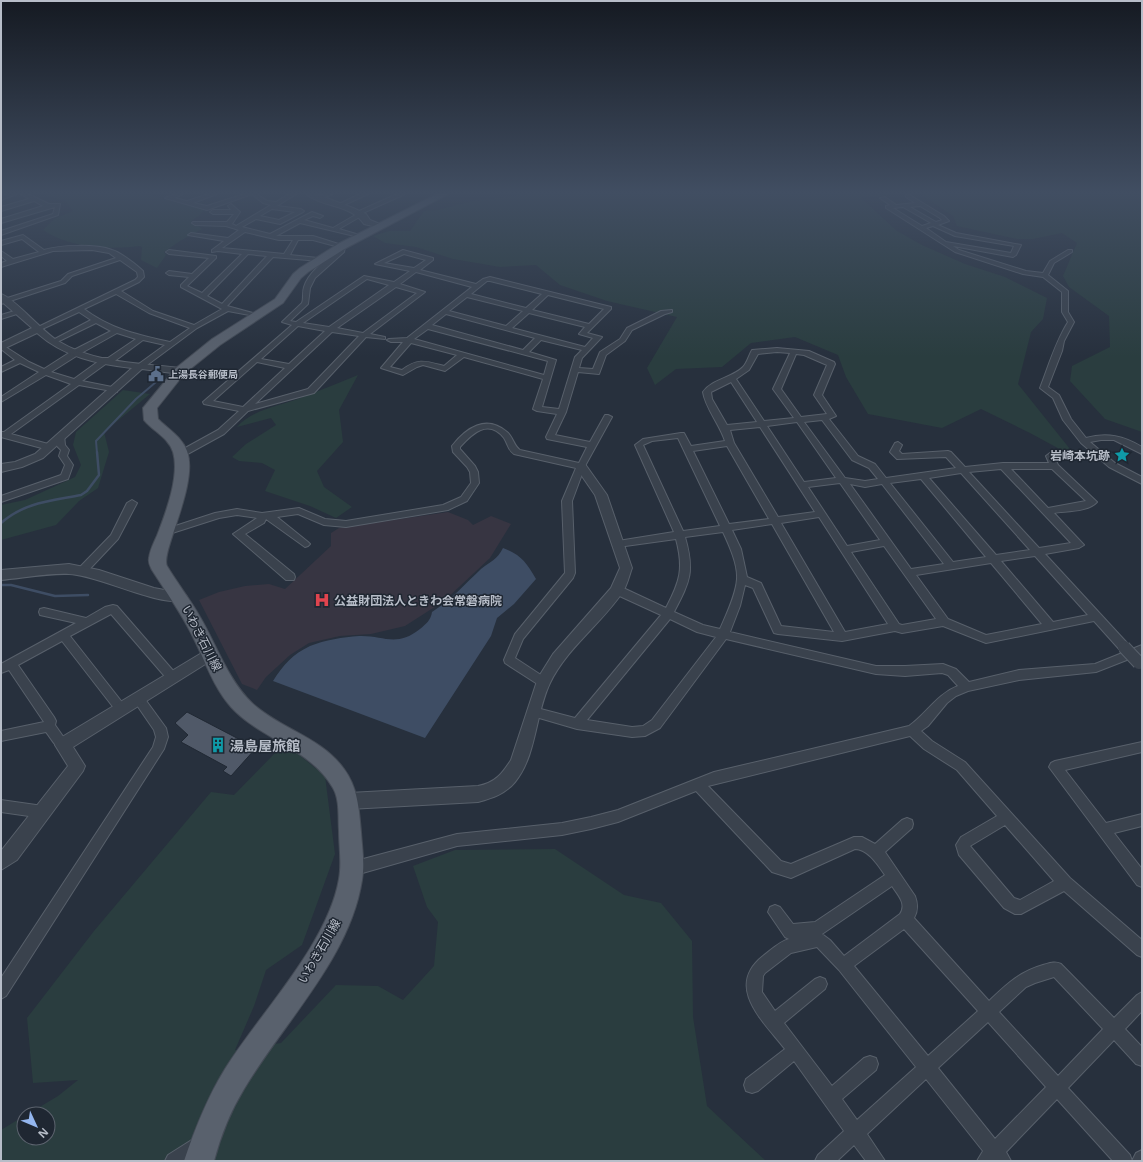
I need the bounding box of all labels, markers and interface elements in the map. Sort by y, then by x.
public building icon: 上湯長谷郵便局 [147,365,165,383]
place label: 上湯長谷郵便局 [168,367,238,381]
place icon: 岩崎本坑跡 [1113,446,1131,464]
place label: 岩崎本坑跡 [1050,447,1110,464]
hospital icon: 公益財団法人ときわ会常磐病院 [313,591,331,609]
place label: 公益財団法人ときわ会常磐病院 [334,592,502,609]
street label: いわき石川線 [178,602,226,674]
building icon: 湯島屋旅館 [209,736,227,754]
place label: 湯島屋旅館 [230,736,300,755]
street label: いわき石川線 [294,916,344,986]
north arrow [16,1106,56,1146]
text: N [35,1125,52,1142]

